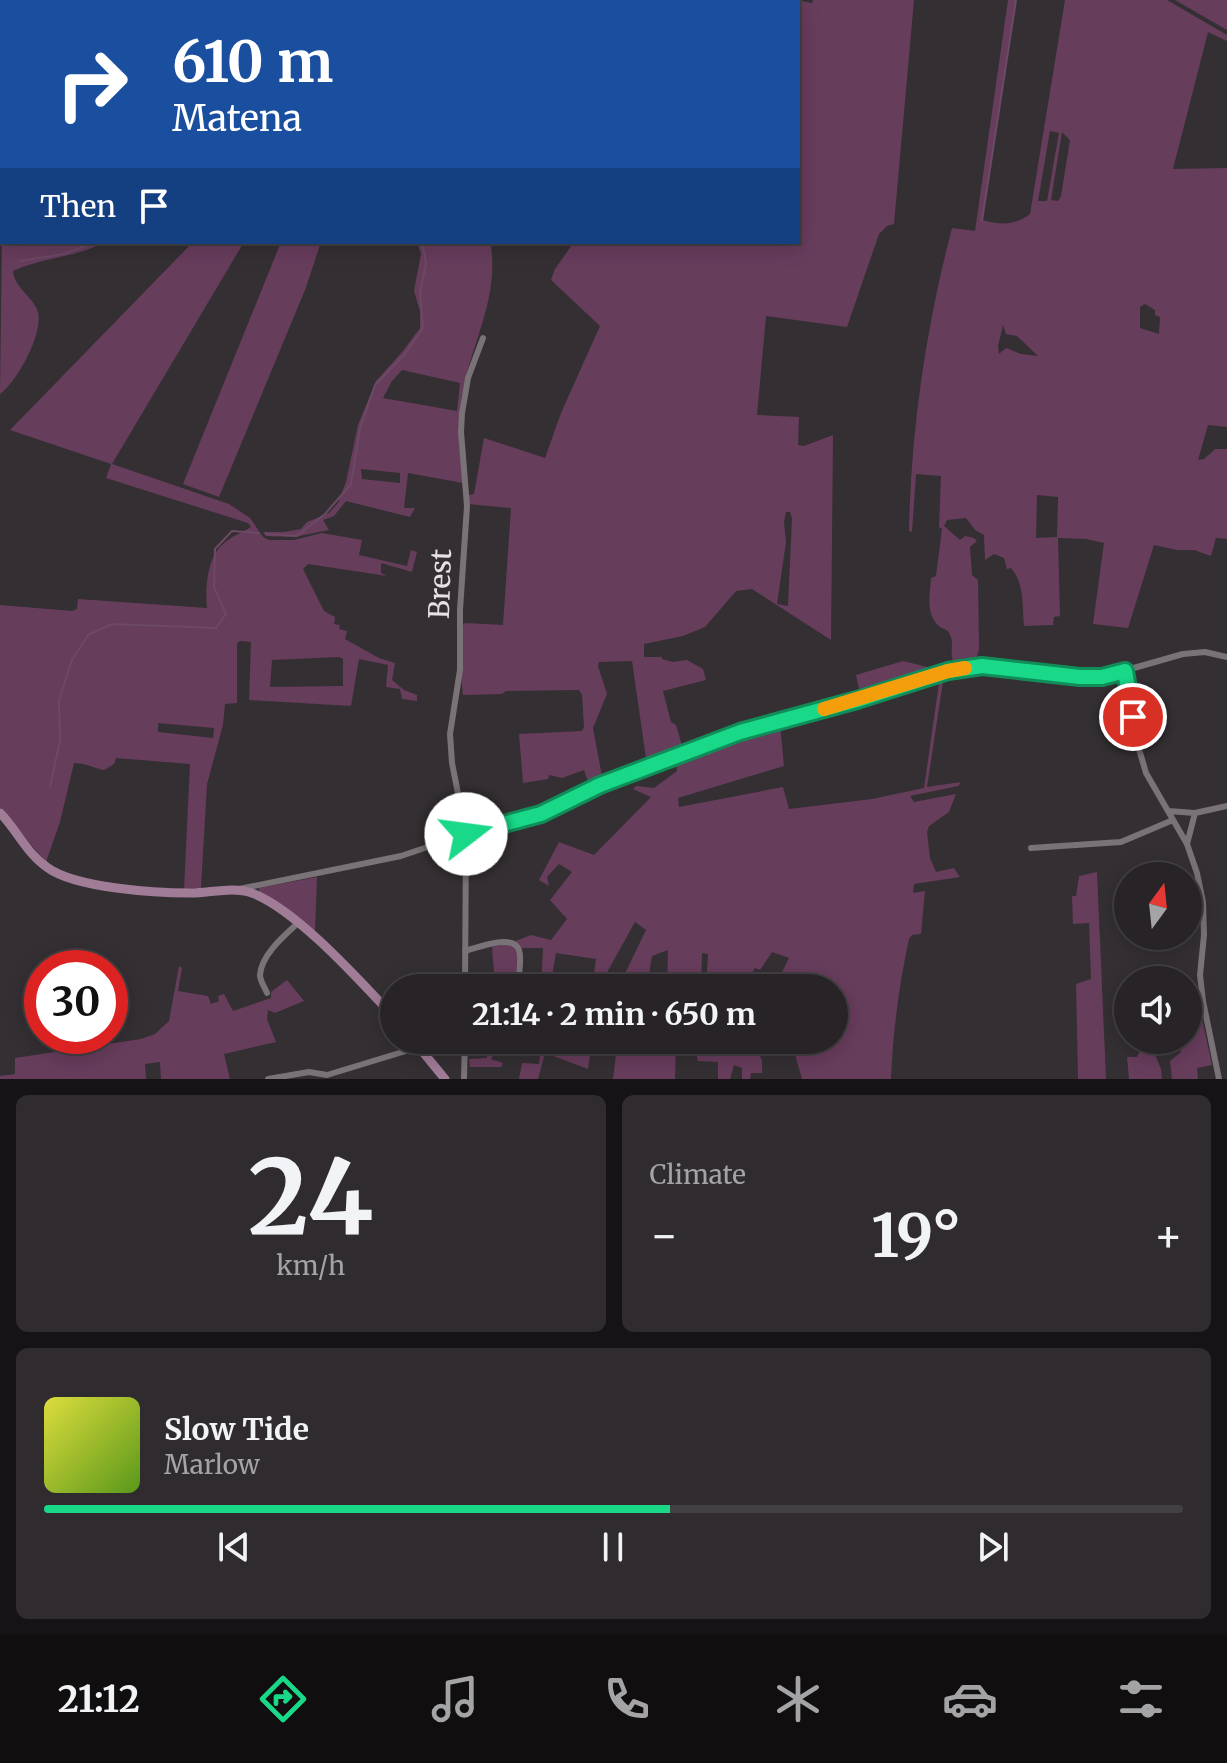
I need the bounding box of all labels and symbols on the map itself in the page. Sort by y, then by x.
street label: Brest [421,548,459,620]
pin [1099,683,1167,751]
position arrow [424,792,508,876]
north arrow [1114,862,1202,950]
speed limit sign: 30 [24,950,128,1054]

